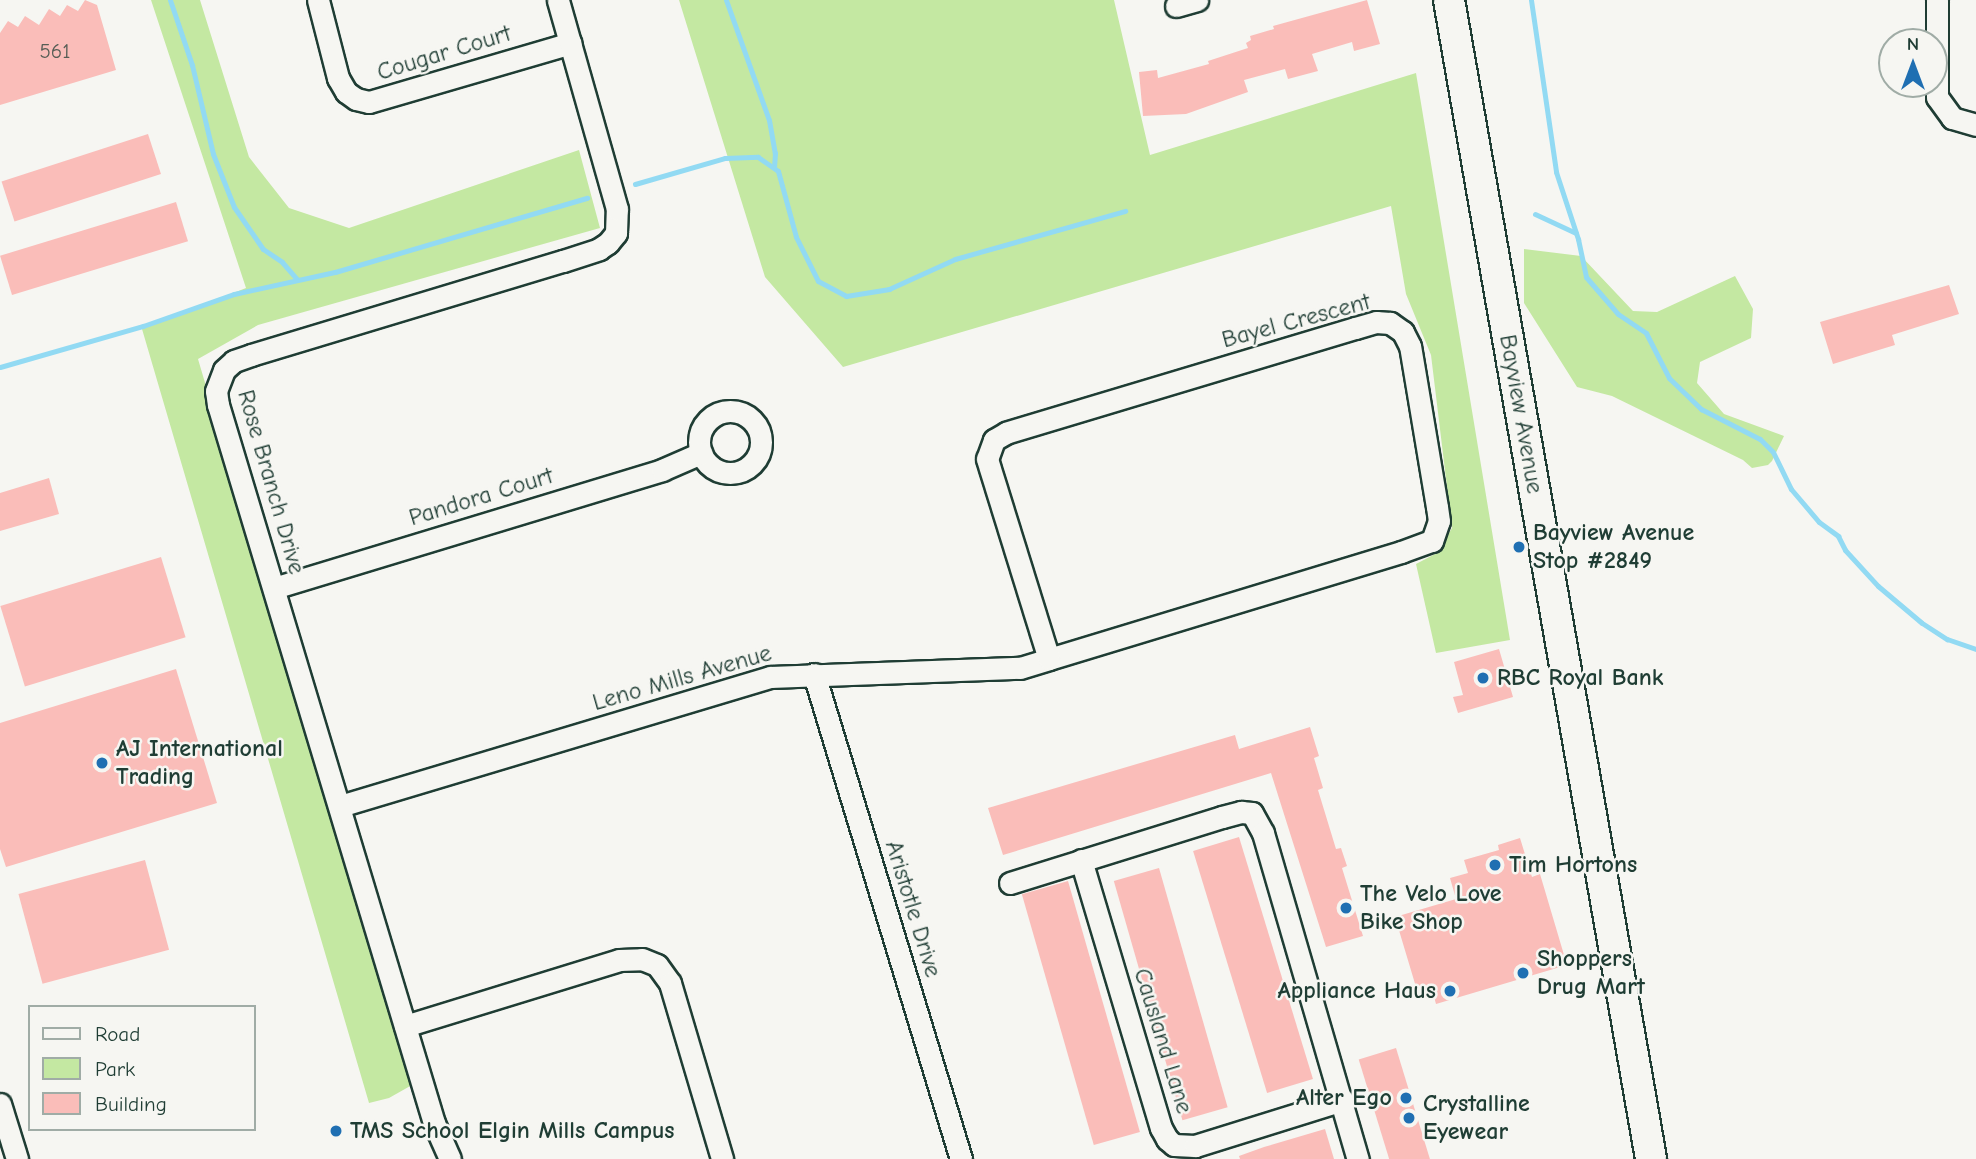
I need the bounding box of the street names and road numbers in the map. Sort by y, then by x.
street label: Cougar Court [374,19,514,87]
street label: Bayel Crescent [1219,287,1373,355]
street label: Bayview Avenue [1493,332,1549,496]
street label: Rose Branch Drive [231,387,311,577]
street label: Pandora Court [406,461,556,533]
street label: Leno Mills Avenue [589,639,775,717]
street label: Aristotle Drive [879,837,947,981]
street label: Causland Lane [1127,965,1199,1117]

